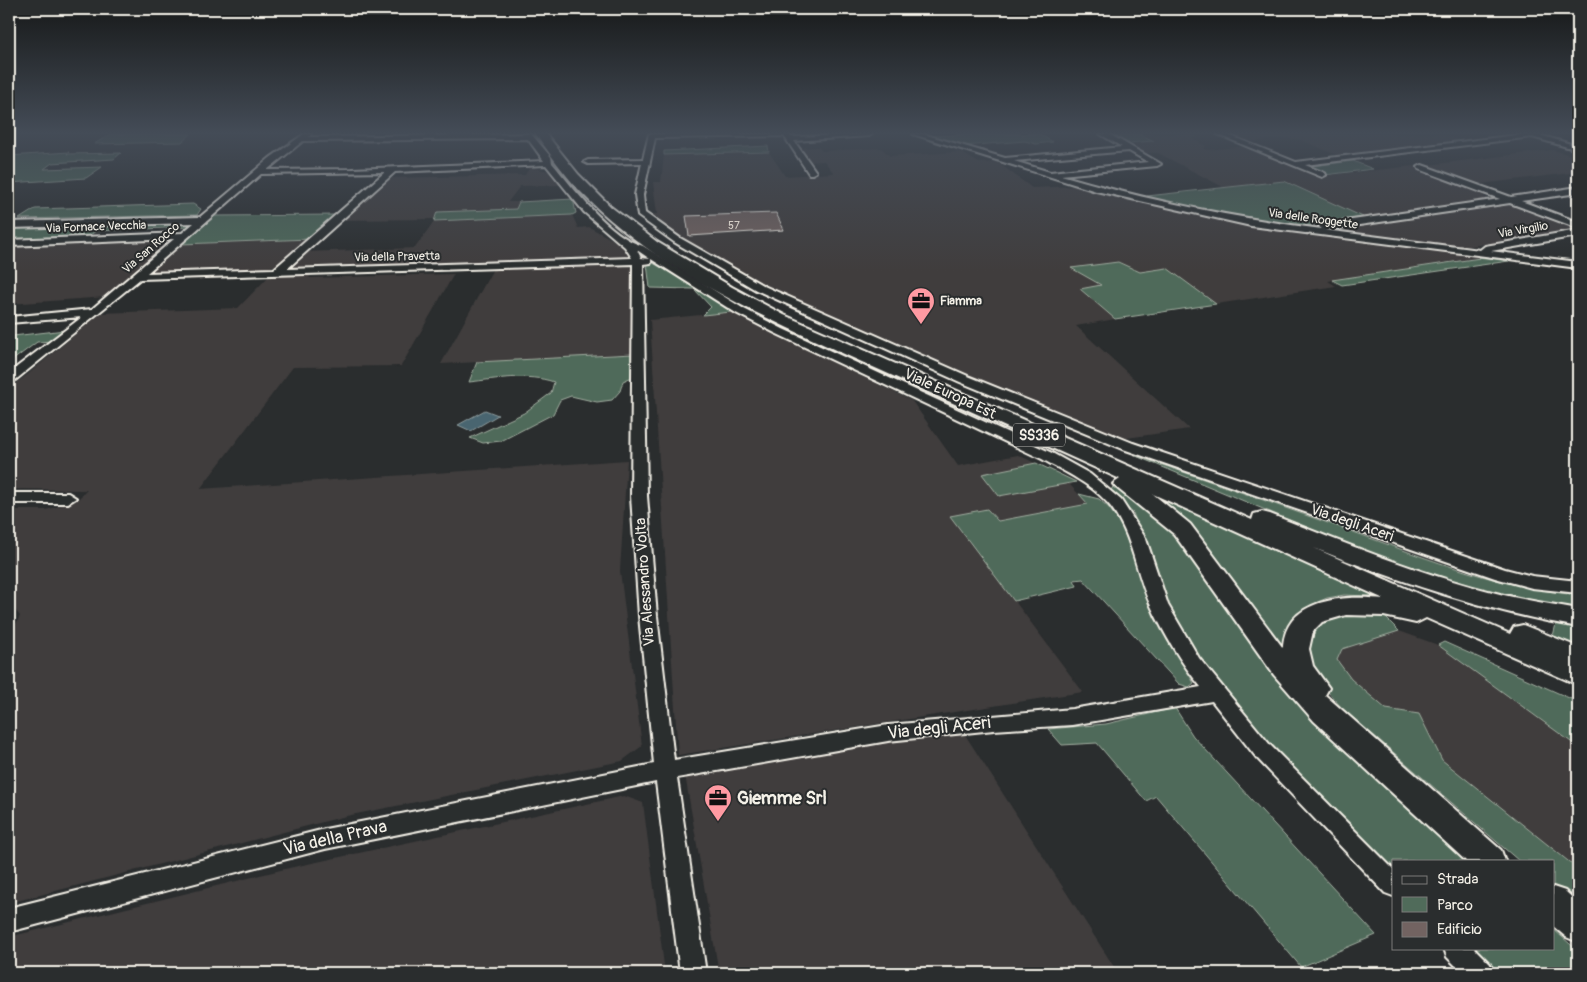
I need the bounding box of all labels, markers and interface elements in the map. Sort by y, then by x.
street label: Via delle Roggette [1267,205,1359,233]
street label: Via Fornace Vecchia [45,218,147,236]
street label: Via Virgilio [1497,218,1550,242]
street label: Via San Rocco [119,219,183,277]
house number: 57 [728,219,740,232]
street label: Via della Pravetta [354,249,441,265]
office icon: Fiamma [906,286,936,325]
place label: Fiamma [940,294,982,309]
street label: Viale Europa Est [901,364,1000,424]
road number: SS336 [1013,424,1065,446]
street label: Via degli Aceri [1308,500,1396,546]
street label: Via Alessandro Volta [631,517,659,647]
street label: Via degli Aceri [886,711,992,745]
office icon: Giemme Srl [703,783,733,822]
place label: Giemme Srl [737,787,827,810]
street label: Via della Prava [281,815,389,861]
legend [1392,860,1554,950]
text: Strada [1437,870,1478,889]
text: Parco [1437,896,1473,915]
text: Edificio [1437,920,1482,939]

